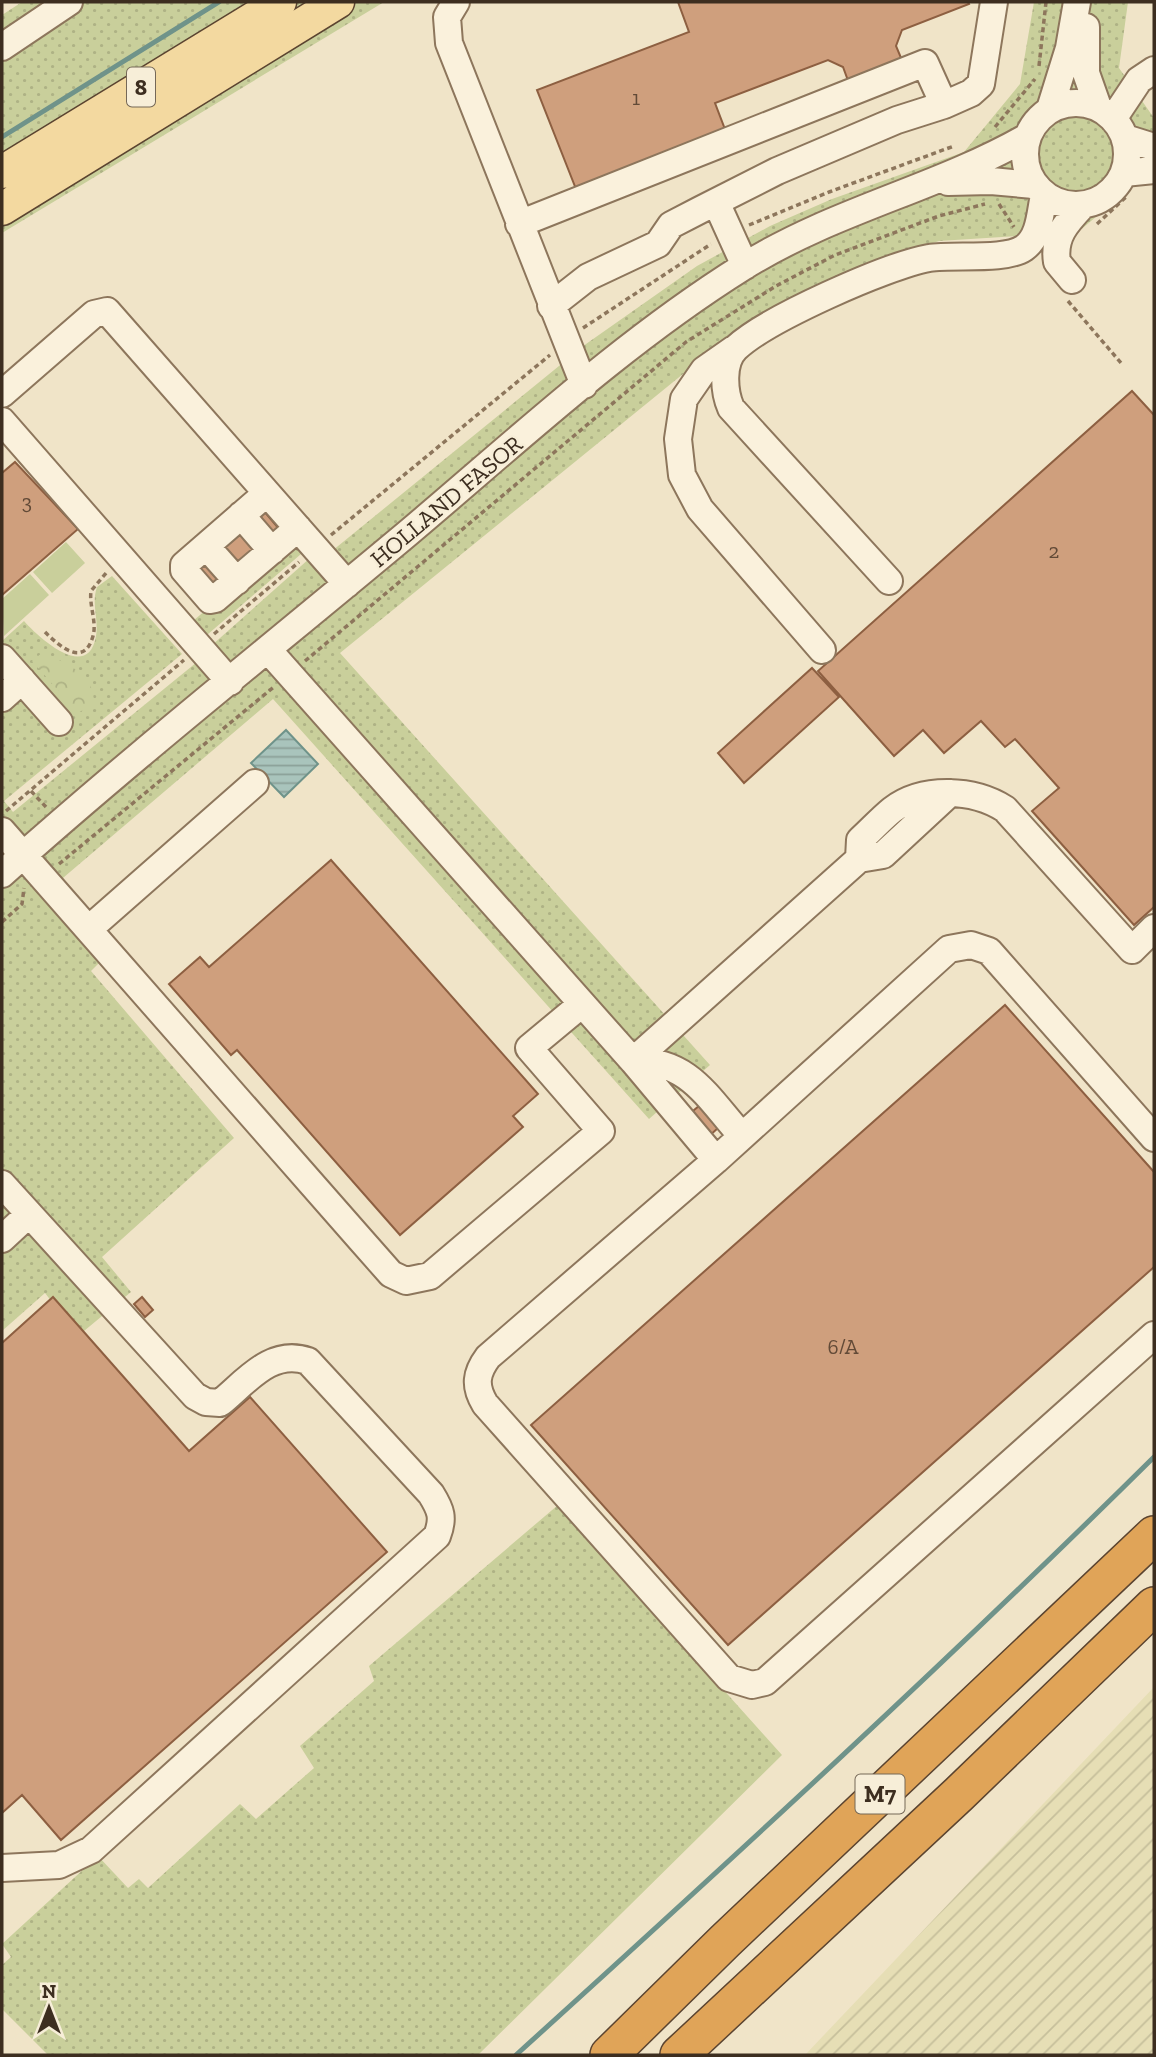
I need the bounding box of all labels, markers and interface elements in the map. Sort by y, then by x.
road number: 8 [127,68,155,106]
house number: 1 [632,85,640,110]
street label: HOLLAND FASOR [364,429,528,573]
house number: 3 [22,489,32,514]
house number: 2 [1049,538,1059,563]
house number: 6/A [828,1334,859,1359]
road number: M7 [856,1774,904,1814]
north arrow [14,1973,84,2043]
text: N [42,1980,56,2003]

